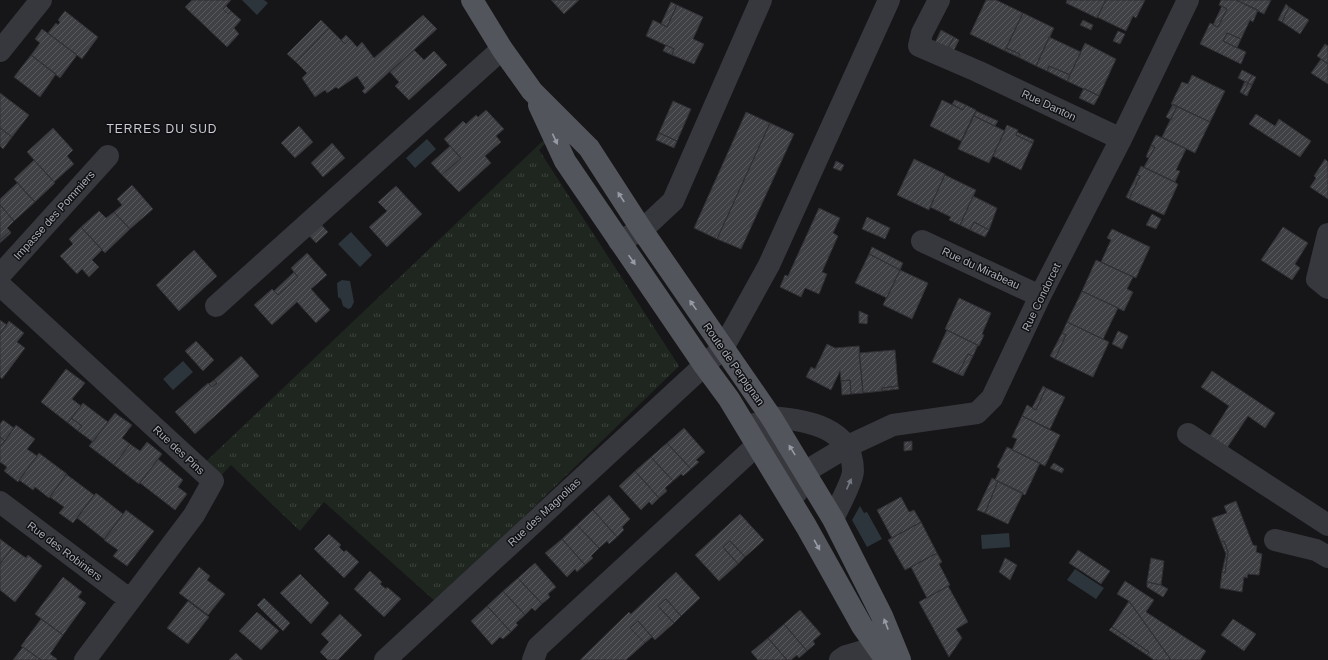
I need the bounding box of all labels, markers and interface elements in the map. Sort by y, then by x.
street label: Rue Danton [1020,87,1078,123]
district label: TERRES DU SUD [106,122,218,136]
one-way arrow [552,134,558,146]
street label: Impasse des Pommiers [11,168,97,262]
one-way arrow [617,191,624,203]
street label: Rue du Mirabeau [940,245,1022,291]
one-way arrow [628,255,636,266]
street label: Rue Condorcet [1019,261,1063,333]
one-way arrow [689,299,697,310]
street label: Route de Perpignan [701,320,767,408]
street label: Rue des Pins [151,423,207,477]
one-way arrow [788,444,795,456]
street label: Rue des Magnolias [505,475,583,549]
one-way arrow [846,478,852,489]
street label: Rue des Robiniers [25,519,105,583]
one-way arrow [813,540,820,551]
one-way arrow [882,617,888,629]

